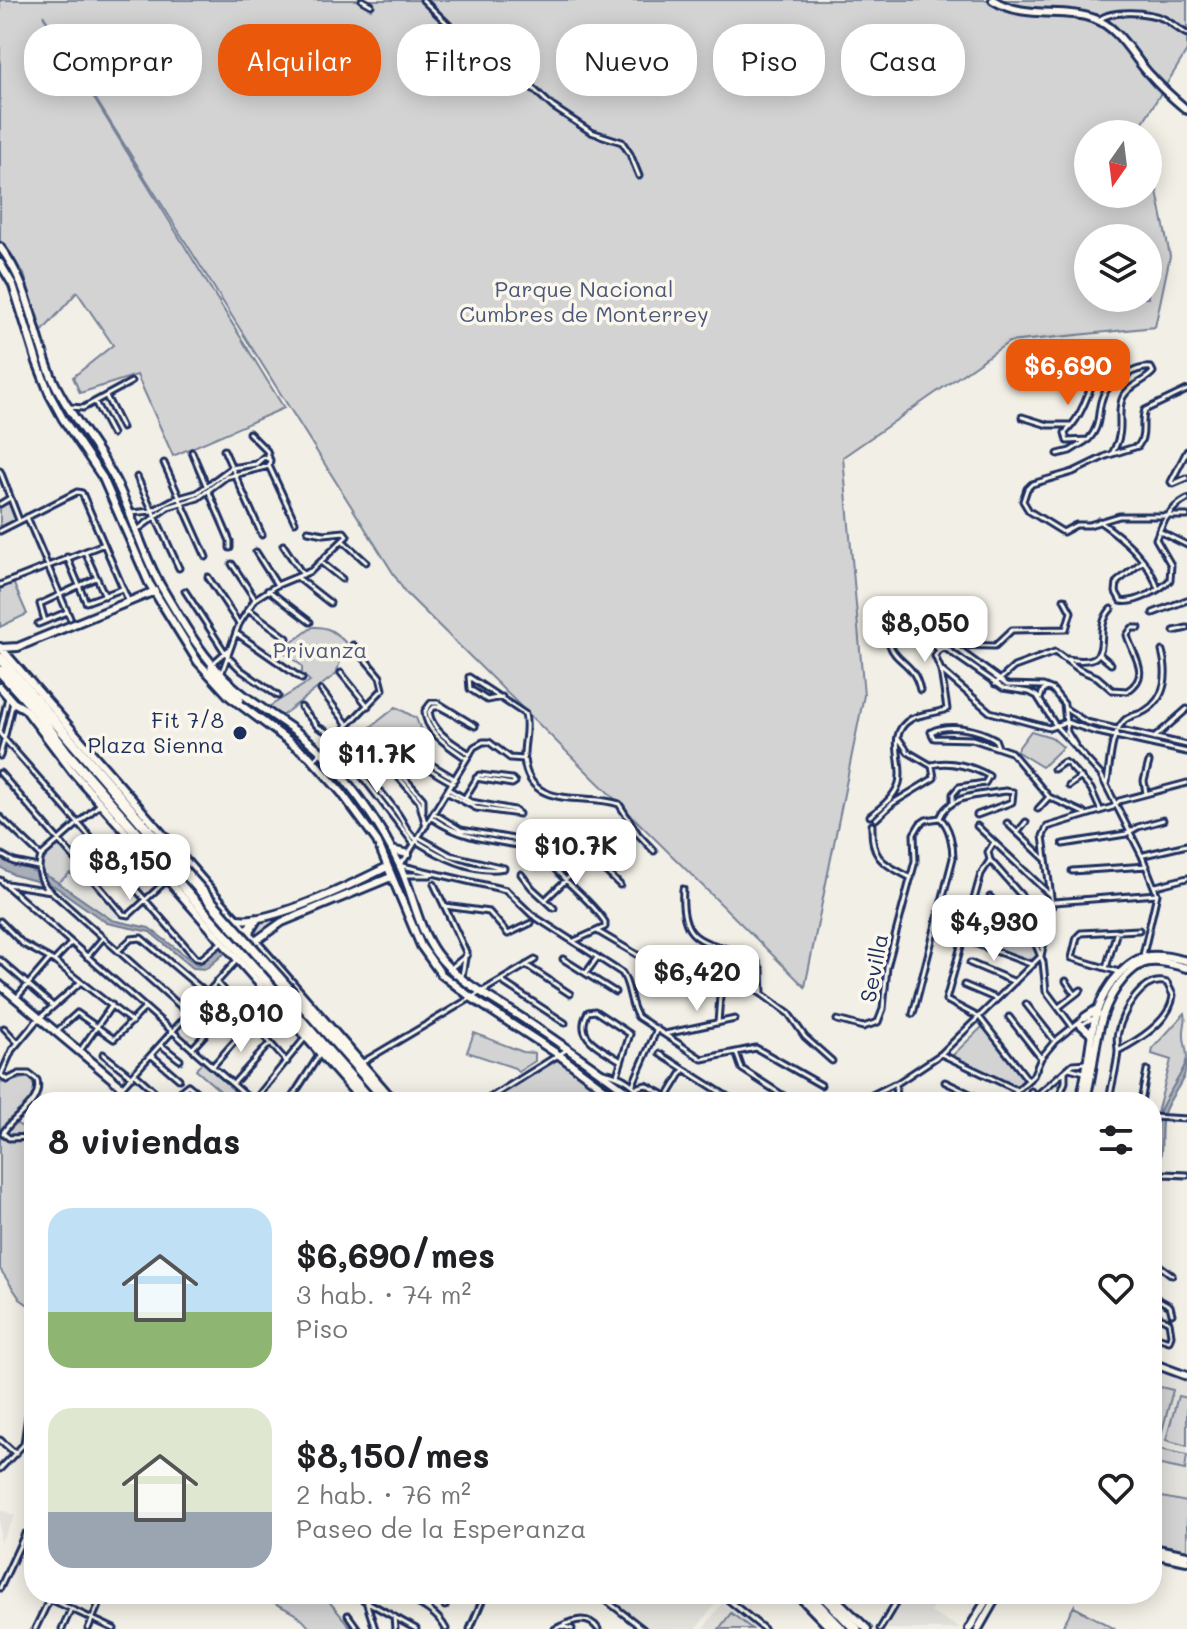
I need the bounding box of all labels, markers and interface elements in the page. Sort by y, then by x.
chip: Comprar [24,24,202,96]
chip: Alquilar [218,24,381,96]
chip: Filtros [397,24,540,96]
chip: Nuevo [556,24,697,96]
chip: Piso [713,24,825,96]
chip: Casa [841,24,965,96]
north arrow [1074,120,1162,208]
map controls [1074,120,1162,312]
button: layers [1074,224,1162,312]
park label: Parque Nacional Cumbres de Monterrey [459,274,709,328]
pin: $6,690 [1003,339,1133,407]
text: $6,690 [1024,348,1112,382]
pin: $8,050 [860,596,990,664]
text: $8,050 [881,605,969,639]
park label: Privanza [273,635,367,664]
place label: Fit 7/8 Plaza Sienna [88,705,224,759]
marker: Fit 7/8 Plaza Sienna [231,724,249,742]
pin: $11.7K [312,727,442,795]
text: $11.7K [338,736,416,770]
pin: $10.7K [511,819,641,887]
text: $10.7K [534,828,618,862]
pin: $8,150 [65,834,195,902]
text: $8,150 [88,843,172,877]
pin: $4,930 [929,895,1059,963]
text: $4,930 [950,904,1038,938]
street label: Sevilla [853,931,894,1005]
pin: $6,420 [632,945,762,1013]
text: $6,420 [653,954,741,988]
pin: $8,010 [176,986,306,1054]
text: $8,010 [198,995,284,1029]
text: 8 viviendas [48,1118,240,1163]
icon: filters [1094,1118,1138,1162]
text: $6,690/mes [296,1232,495,1277]
icon: home [112,1240,208,1336]
icon: heart [1094,1266,1138,1310]
text: 3 hab. · 74 m² [296,1277,471,1311]
text: Piso [296,1311,348,1345]
text: $8,150/mes [296,1432,490,1477]
icon: home [112,1440,208,1536]
icon: heart [1094,1466,1138,1510]
text: 2 hab. · 76 m² [296,1477,471,1511]
text: Paseo de la Esperanza [296,1511,586,1545]

